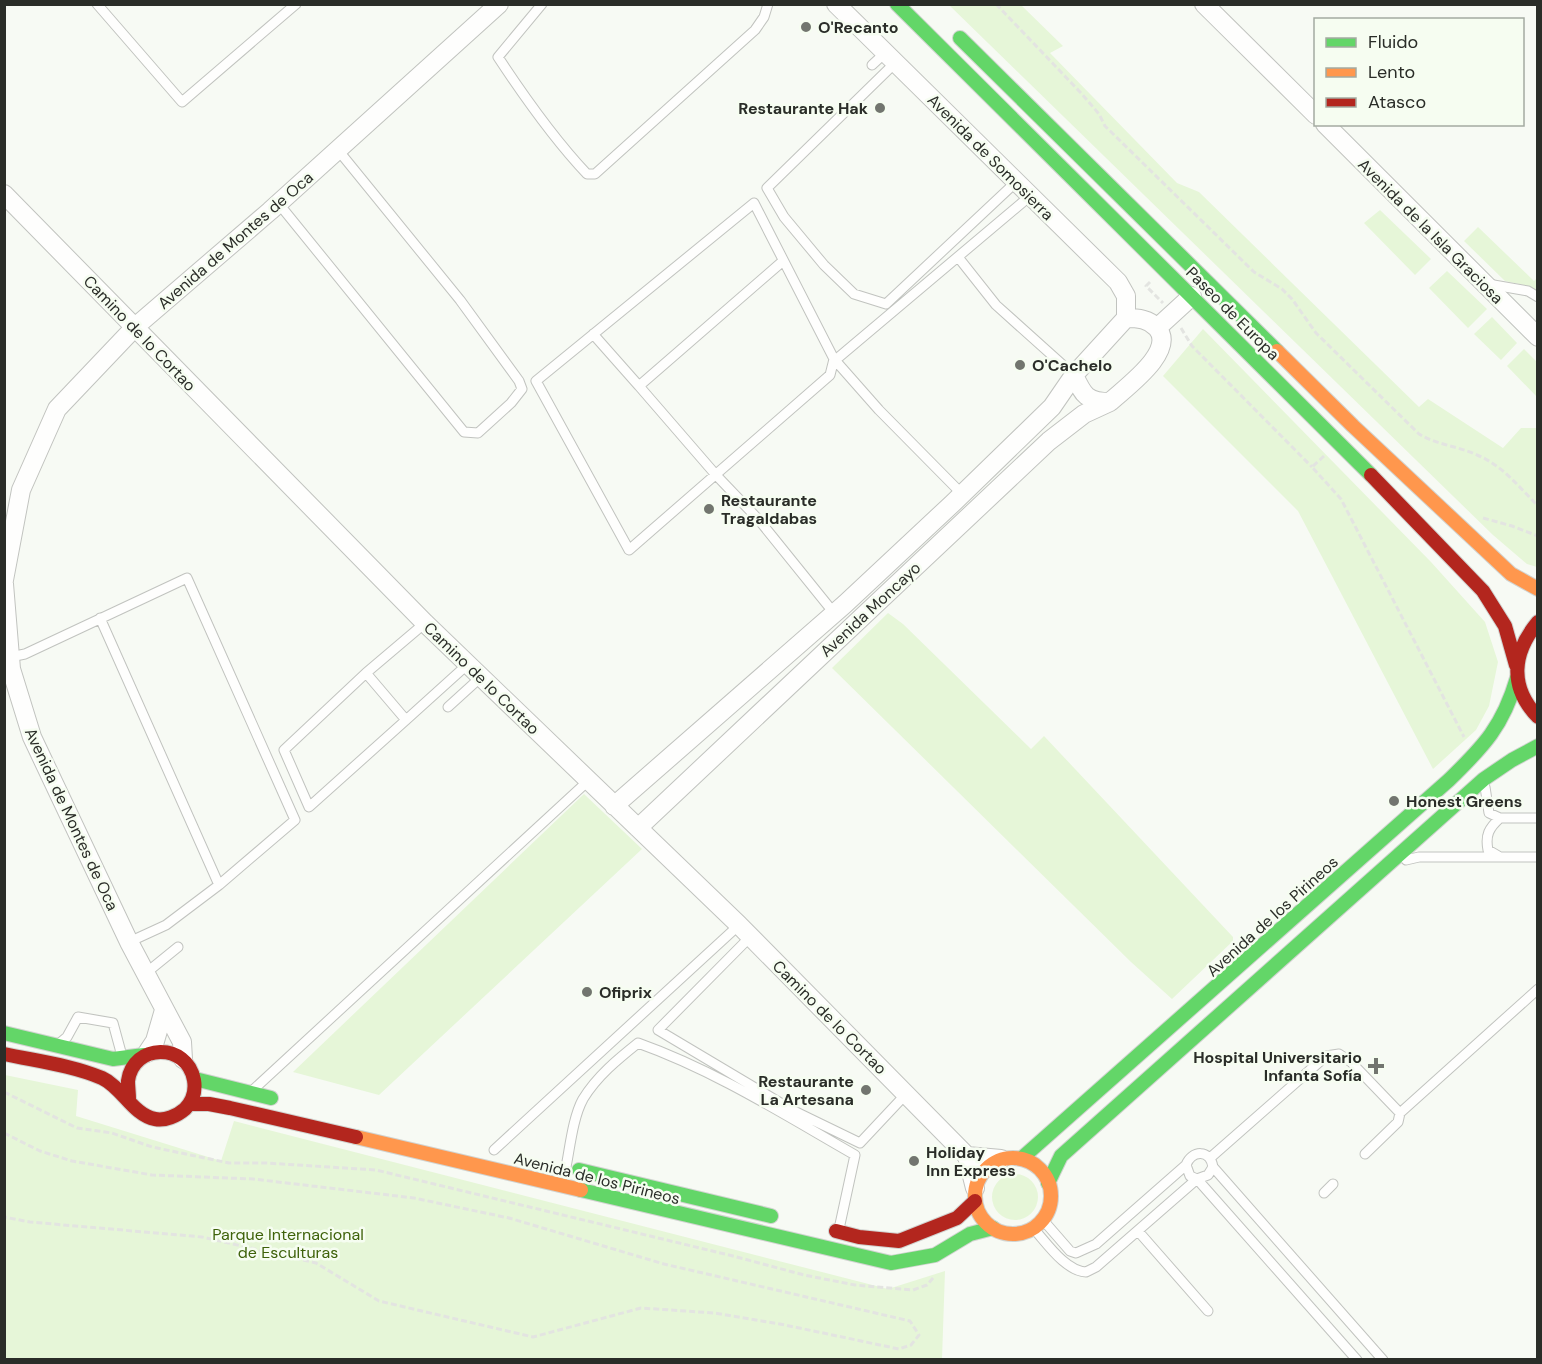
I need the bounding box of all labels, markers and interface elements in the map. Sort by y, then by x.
place label: O'Recanto [818,17,898,38]
legend [1314,18,1524,126]
marker: O'Recanto [799,20,813,34]
text: Fluido [1368,30,1418,54]
text: Lento [1368,60,1415,84]
street label: Avenida de Somosierra [923,90,1058,225]
text: Atasco [1368,90,1426,114]
place label: Restaurante Hak [738,98,869,119]
marker: Restaurante Hak [873,101,887,115]
street label: Avenida de la Isla Graciosa [1354,154,1508,308]
street label: Avenida de Montes de Oca [153,167,317,314]
street label: Paseo de Europa [1181,262,1284,365]
street label: Camino de lo Cortao [79,271,200,396]
place label: O'Cachelo [1032,355,1112,376]
marker: O'Cachelo [1013,358,1027,372]
place label: Restaurante Tragaldabas [721,490,817,529]
marker: Restaurante Tragaldabas [702,502,716,516]
street label: Avenida Moncayo [816,557,925,661]
street label: Camino de lo Cortao [419,618,544,739]
street label: Avenida de Montes de Oca [20,724,123,914]
place label: Honest Greens [1406,791,1522,812]
marker: Honest Greens [1387,794,1401,808]
street label: Avenida de los Pirineos [1202,852,1343,981]
street label: Camino de lo Cortao [768,956,891,1079]
place label: Ofiprix [599,982,652,1003]
marker: Ofiprix [580,985,594,999]
place label: Hospital Universitario Infanta Sofía [1193,1047,1362,1086]
marker: Hospital Universitario Infanta Sofía [1367,1057,1385,1075]
place label: Restaurante La Artesana [758,1071,854,1110]
marker: Restaurante La Artesana [859,1083,873,1097]
place label: Holiday Inn Express [926,1142,1016,1181]
street label: Avenida de los Pirineos [512,1148,682,1209]
marker: Holiday Inn Express [907,1154,921,1168]
park label: Parque Internacional de Esculturas [212,1224,364,1263]

